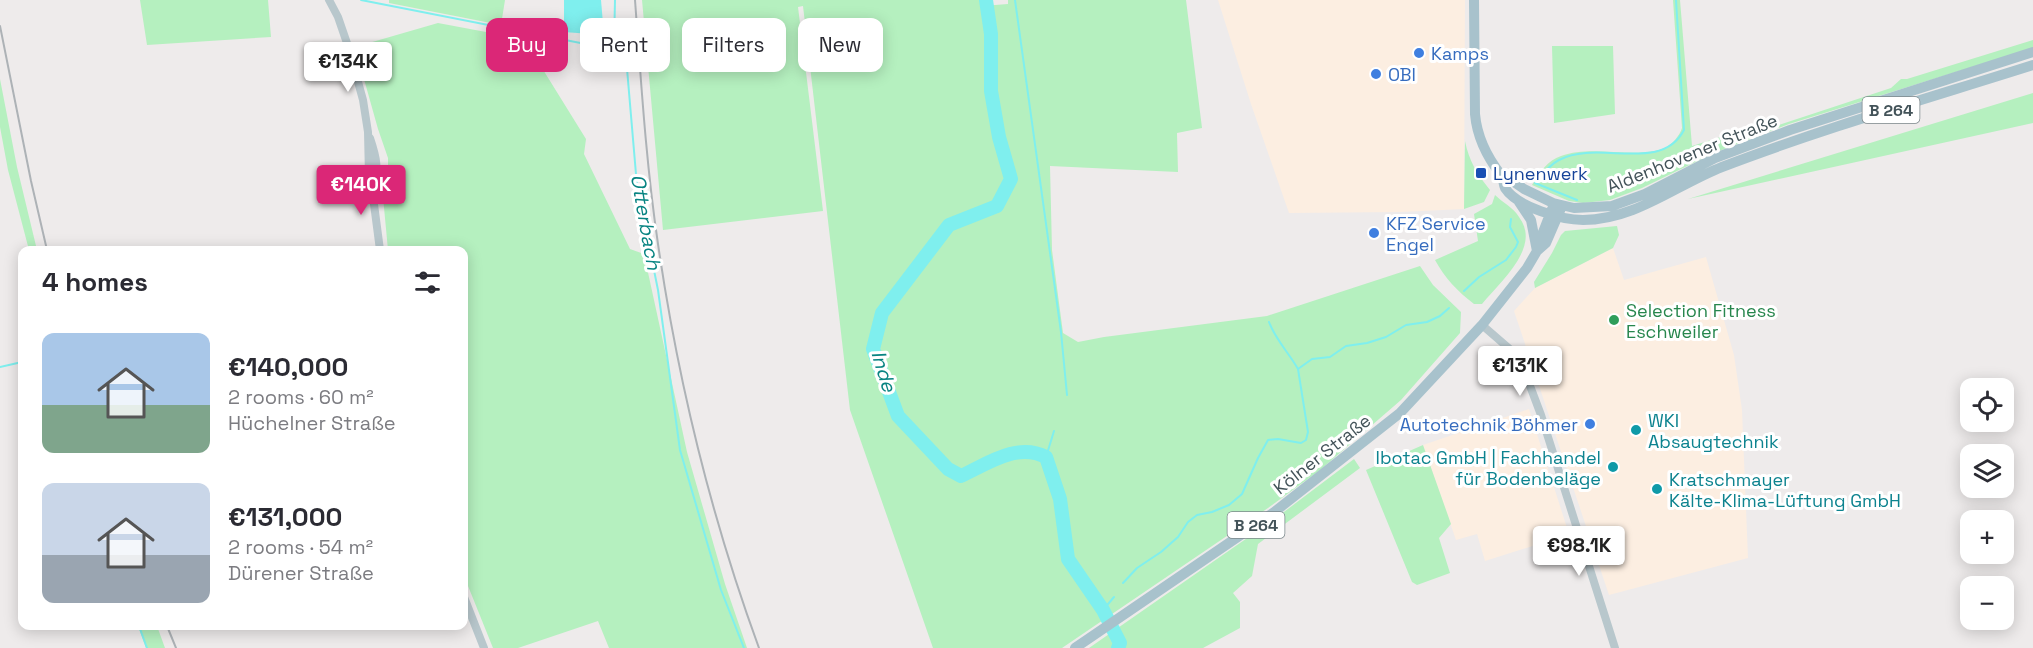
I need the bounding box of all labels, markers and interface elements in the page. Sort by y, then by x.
chip: Buy [486,18,568,72]
chip: Rent [580,18,670,72]
chip: Filters [682,18,786,72]
chip: New [798,18,883,72]
pin: €134K [306,42,390,93]
place label: Kamps [1431,42,1489,65]
marker: Kamps [1412,46,1426,60]
text: €134K [318,48,378,74]
place label: OBI [1388,63,1416,86]
marker: OBI [1369,67,1383,81]
road number: B 264 [1862,97,1920,123]
street label: Aldenhovener Straße [1603,108,1781,198]
place label: Lynenwerk [1493,162,1588,185]
pin: €140K [319,165,403,216]
marker: Lynenwerk [1474,166,1488,180]
text: €140K [331,171,391,197]
water label: Otterbach [625,172,667,273]
place label: KFZ Service Engel [1386,212,1486,256]
marker: KFZ Service Engel [1367,226,1381,240]
text: 4 homes [42,265,148,299]
icon: filters [411,266,444,299]
place label: Selection Fitness Eschweiler [1626,299,1776,343]
marker: Selection Fitness Eschweiler [1607,313,1621,327]
pin: €131K [1478,346,1562,397]
water label: Inde [865,347,903,396]
text: €140,000 [228,350,348,384]
text: €131K [1492,352,1548,378]
icon: home [90,357,162,429]
map controls [1960,378,2014,630]
button: locate [1960,378,2014,432]
text: 2 rooms · 60 m² [228,384,374,410]
street label: Kölner Straße [1269,409,1375,499]
place label: WKI Absaugtechnik [1648,409,1779,453]
text: Hüchelner Straße [228,410,396,436]
place label: Autotechnik Böhmer [1400,413,1578,436]
marker: Autotechnik Böhmer [1583,417,1597,431]
marker: WKI Absaugtechnik [1629,423,1643,437]
button: layers [1960,444,2014,498]
place label: Ibotac GmbH | Fachhandel für Bodenbeläge [1376,446,1601,490]
marker: Ibotac GmbH | Fachhandel für Bodenbeläge [1606,460,1620,474]
place label: Kratschmayer Kälte-Klima-Lüftung GmbH [1669,468,1901,512]
marker: Kratschmayer Kälte-Klima-Lüftung GmbH [1650,482,1664,496]
text: €131,000 [228,500,342,534]
icon: home [90,507,162,579]
button: + [1960,510,2014,564]
road number: B 264 [1228,512,1284,538]
pin: €98.1K [1530,526,1628,577]
text: €98.1K [1547,532,1611,558]
text: 2 rooms · 54 m² [228,534,373,560]
text: Dürener Straße [228,560,374,586]
button: − [1960,576,2014,630]

